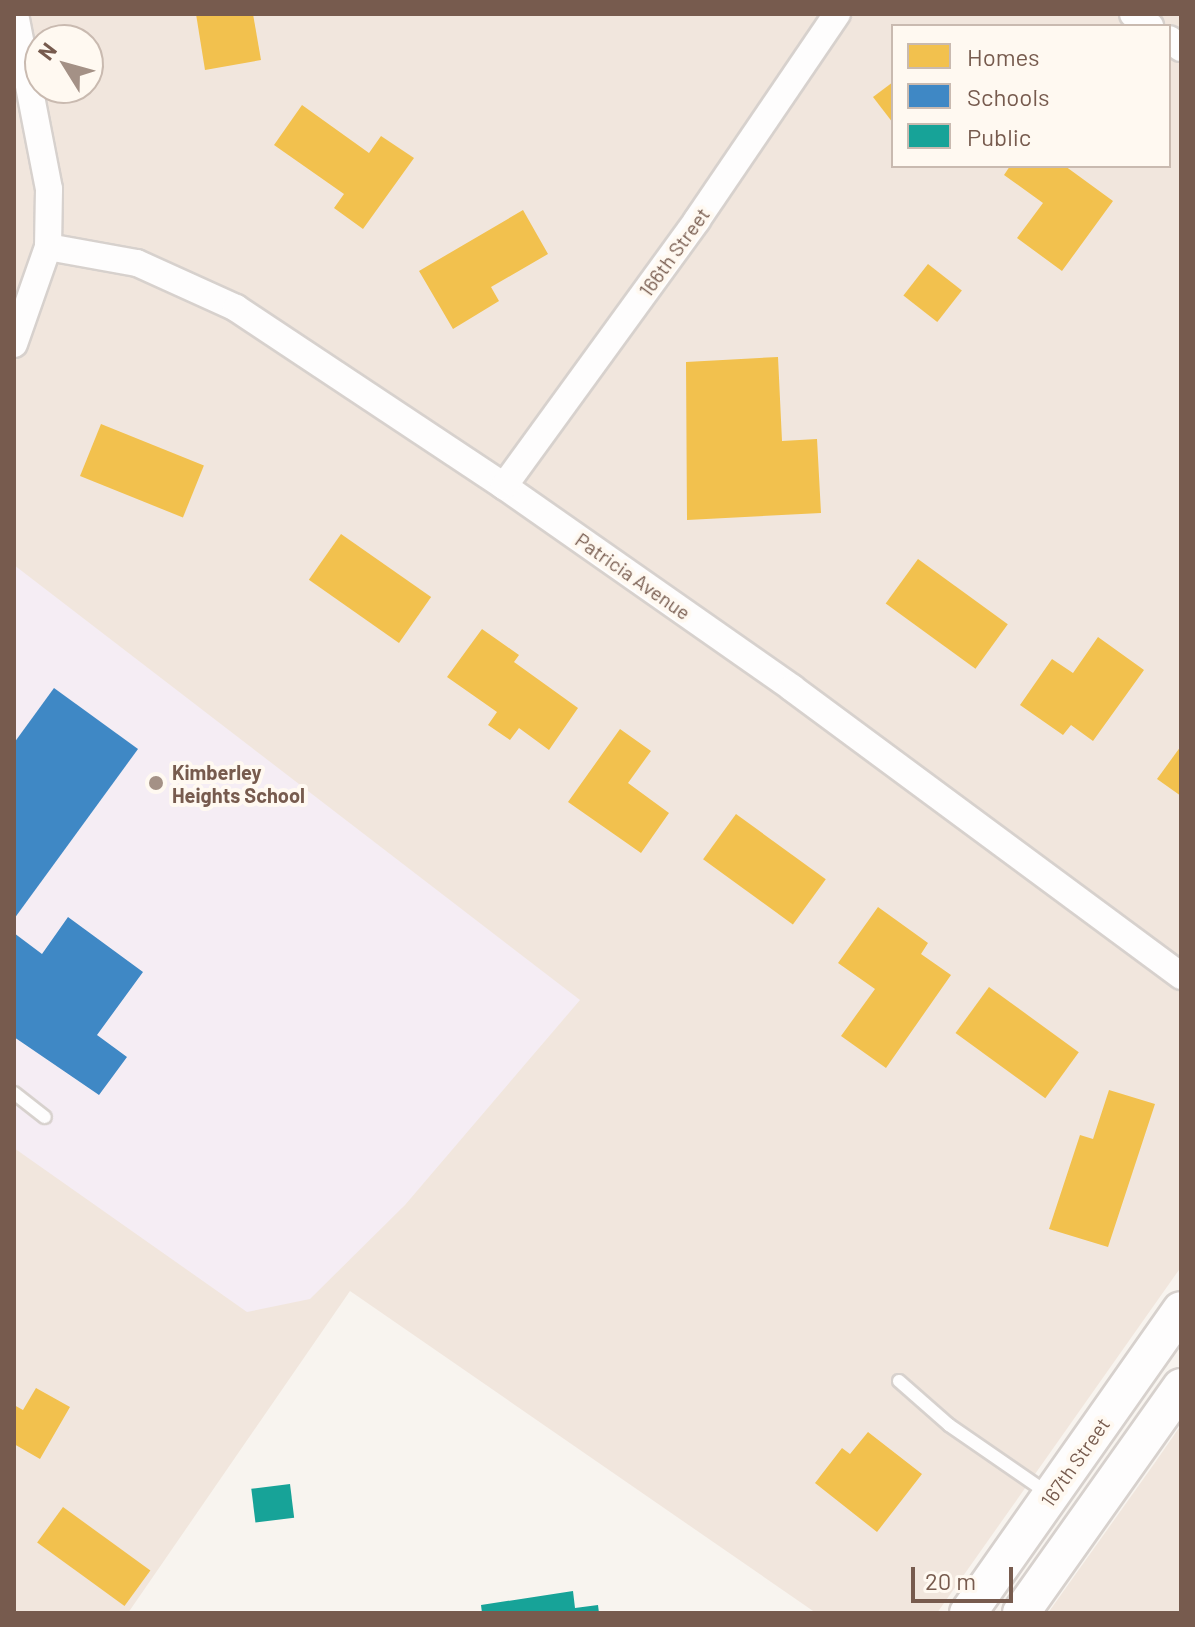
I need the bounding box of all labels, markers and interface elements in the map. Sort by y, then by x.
north arrow [24,24,104,104]
legend [891,24,1171,168]
text: N [32,37,61,64]
text: Homes [967,42,1040,71]
text: Schools [967,82,1050,111]
text: Public [967,122,1031,151]
street label: 166th Street [634,203,714,301]
street label: Patricia Avenue [571,527,695,625]
place label: Kimberley Heights School [172,760,305,807]
marker: Kimberley Heights School [147,774,165,792]
street label: 167th Street [1036,1413,1114,1511]
scale bar [915,1551,1017,1601]
text: 20 m [925,1566,976,1595]

